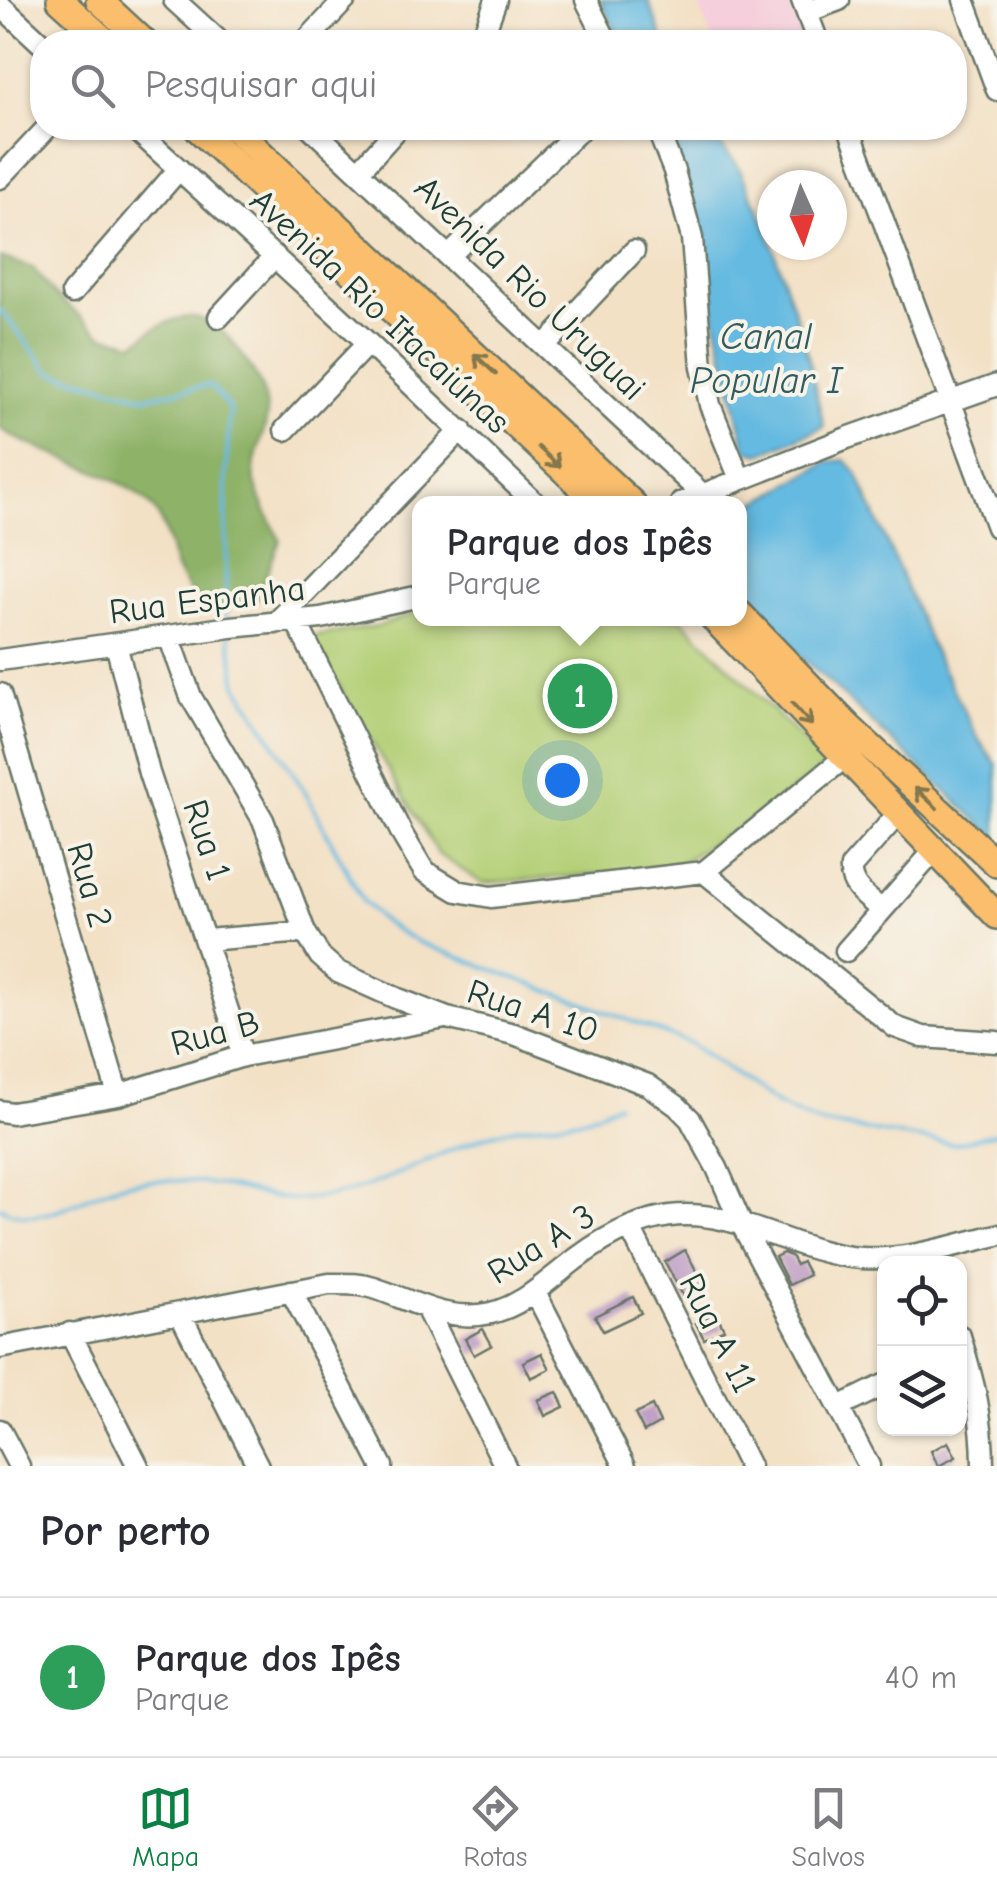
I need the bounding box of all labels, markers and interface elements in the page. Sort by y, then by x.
search box [30,30,967,140]
icon: search [65,58,120,113]
text: Pesquisar aqui [145,63,377,107]
street label: Avenida Rio Uruguai [406,167,654,409]
north arrow [757,170,847,260]
street label: Avenida Rio Itacaiúnas [242,180,518,442]
water label: Canal Popular I [690,315,844,403]
one-way arrow [473,352,497,376]
one-way arrow [537,445,561,469]
popup [412,496,747,626]
text: Parque dos Ipês [447,521,712,565]
text: Parque [447,565,541,602]
street label: Rua Espanha [107,568,307,632]
pin: 1 [548,658,612,734]
one-way arrow [790,701,813,726]
your location [537,755,588,806]
one-way arrow [914,786,939,809]
street label: Rua 1 [174,794,240,886]
street label: Rua 2 [58,838,122,932]
street label: Rua A 10 [462,971,604,1051]
street label: Rua B [166,1002,264,1064]
street label: Rua A 3 [480,1195,602,1293]
map controls [877,1256,967,1436]
button: locate [877,1256,967,1346]
street label: Rua A 11 [671,1267,765,1399]
button: layers [877,1346,967,1436]
text: Por perto [40,1507,211,1556]
text: Parque dos Ipês [135,1637,401,1681]
text: 1 [66,1659,79,1696]
text: 40 m [885,1659,957,1696]
text: Parque [135,1681,229,1718]
tab: Mapa [132,1781,199,1873]
tab: Rotas [463,1781,528,1873]
tab: Salvos [792,1781,865,1873]

